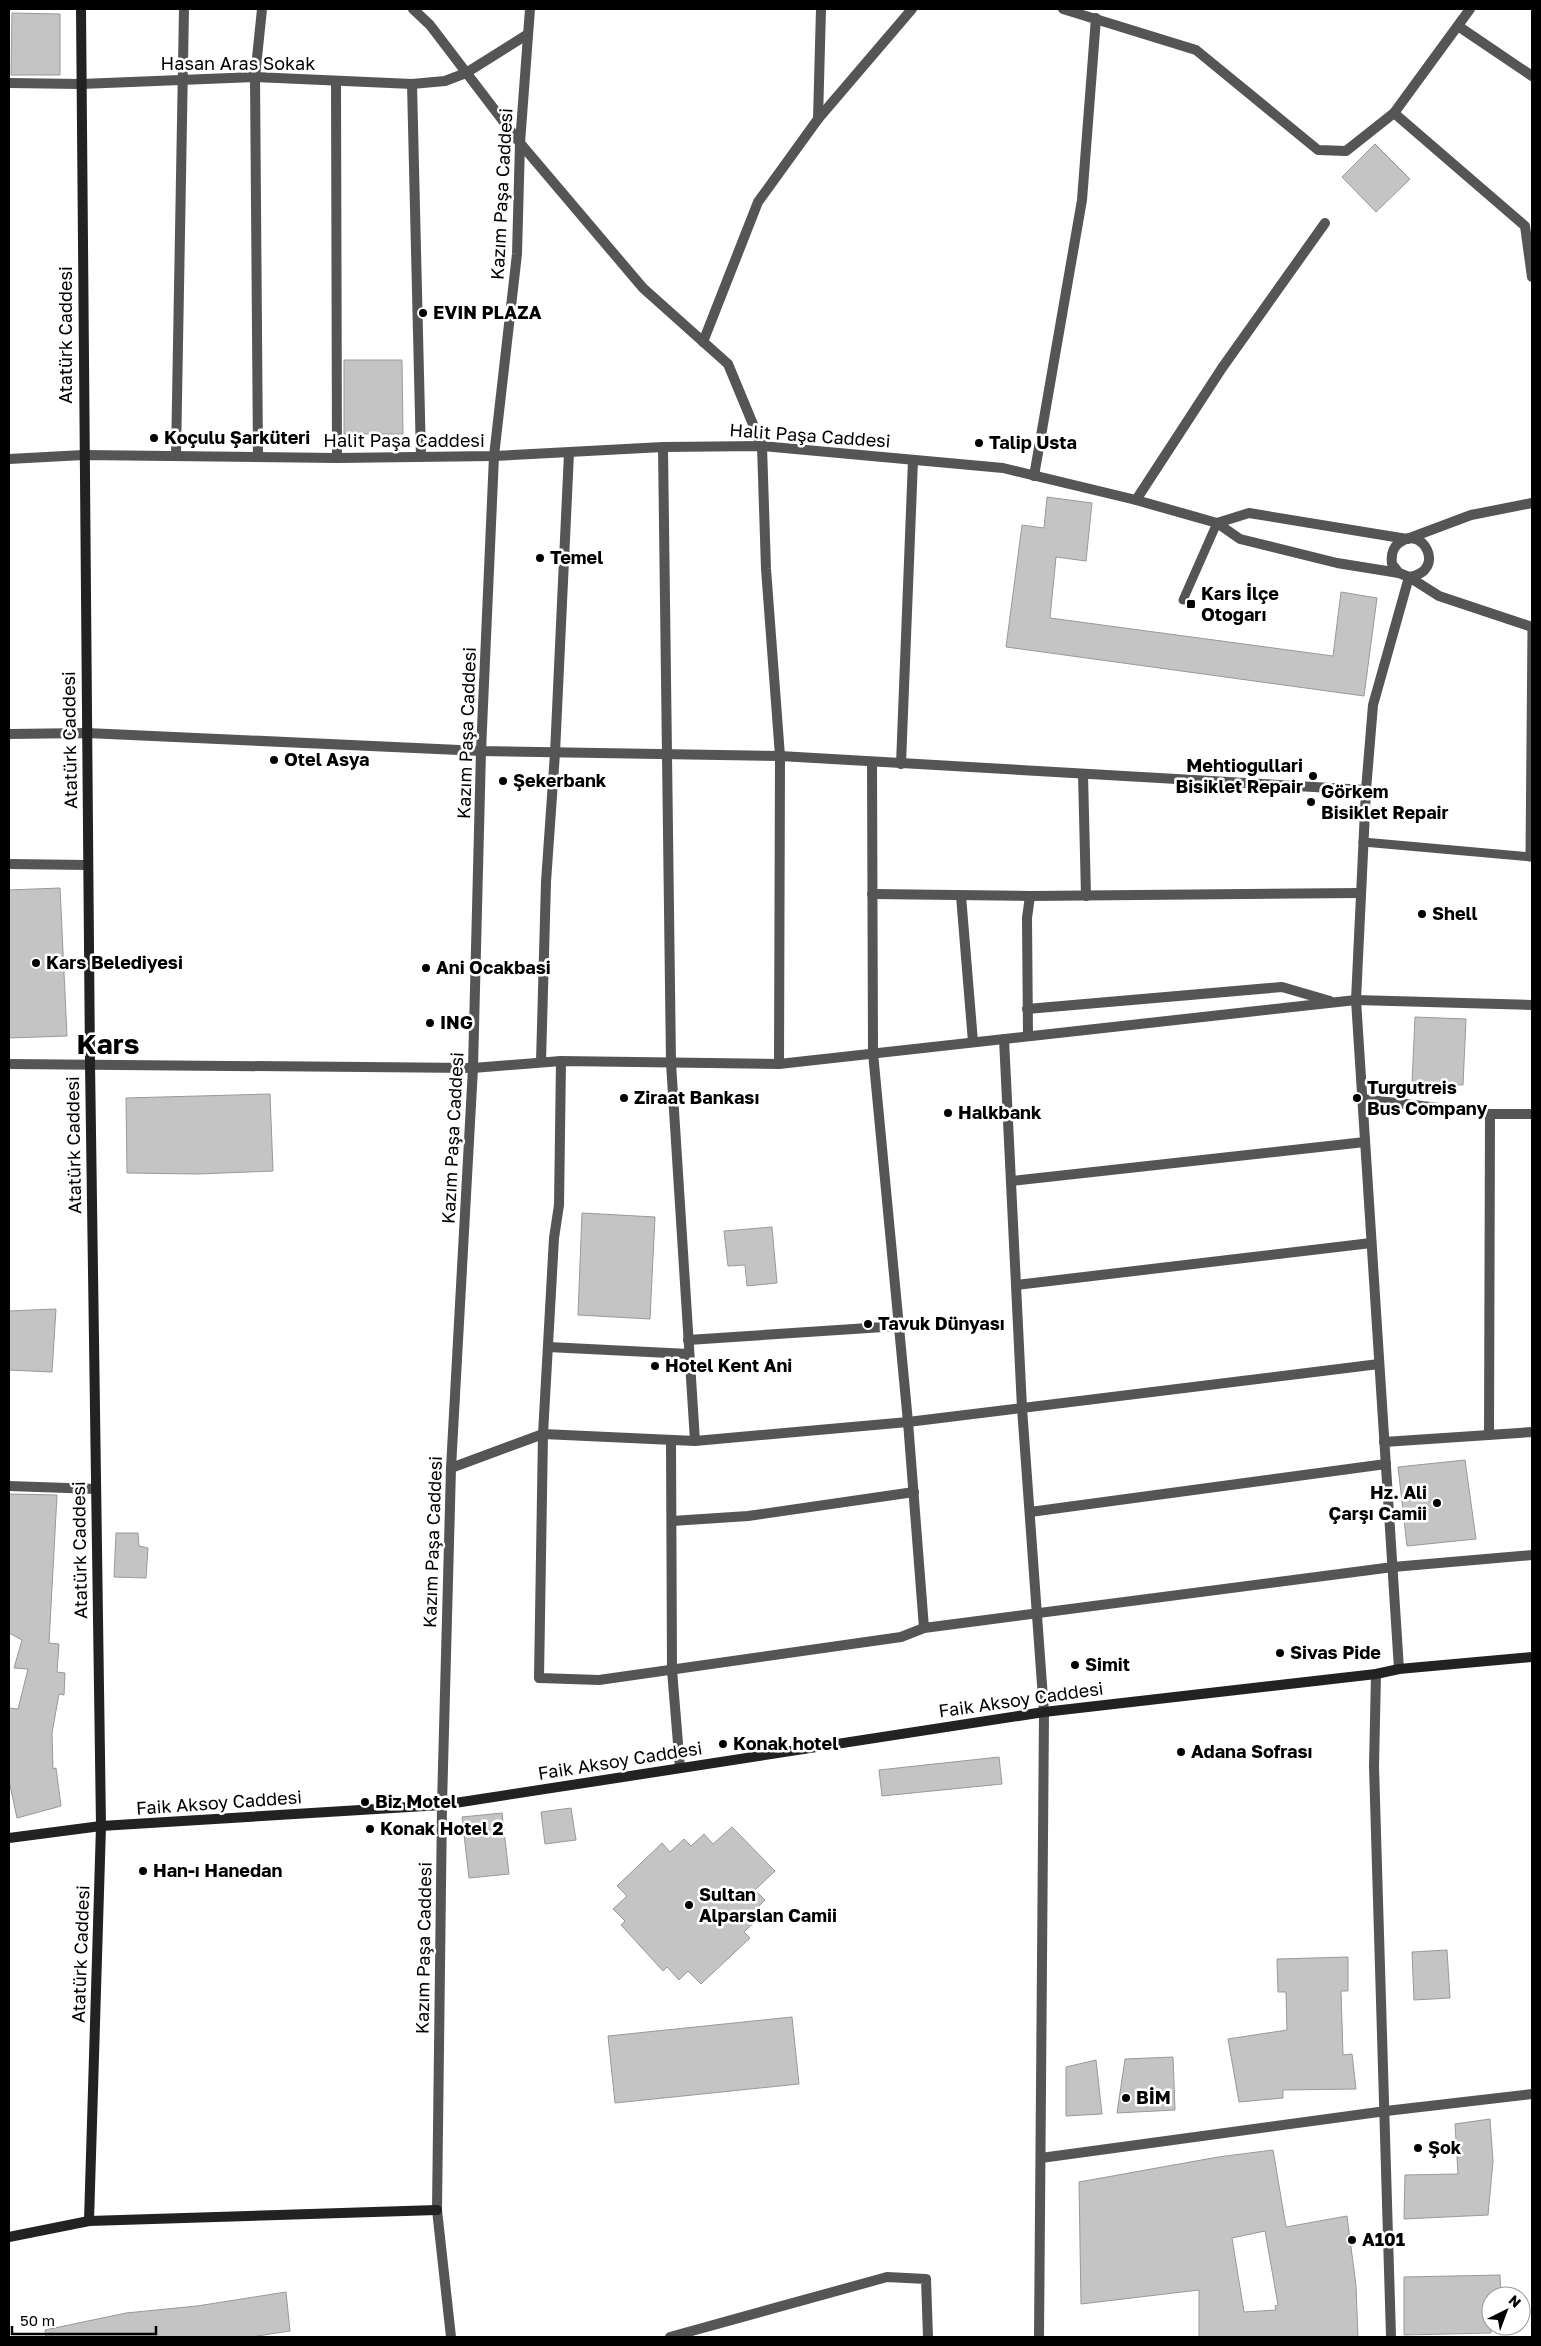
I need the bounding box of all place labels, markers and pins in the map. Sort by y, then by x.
place label: EVIN PLAZA [433,301,542,323]
marker: EVIN PLAZA [417,307,429,319]
place label: Koçulu Şarküteri [164,426,310,448]
place label: Talip Usta [989,431,1077,453]
marker: Koçulu Şarküteri [148,432,160,444]
marker: Talip Usta [973,437,985,449]
place label: Temel [550,546,603,568]
marker: Temel [534,552,546,564]
place label: Kars İlçe Otogarı [1201,582,1279,625]
marker: Kars İlçe Otogarı [1185,598,1197,610]
place label: Otel Asya [284,748,369,770]
marker: Otel Asya [268,754,280,766]
place label: Mehtiogullari Bisiklet Repair [1175,754,1303,797]
place label: Şekerbank [513,769,607,791]
marker: Mehtiogullari Bisiklet Repair [1307,770,1319,782]
marker: Şekerbank [497,775,509,787]
place label: Görkem Bisiklet Repair [1321,780,1449,823]
marker: Görkem Bisiklet Repair [1305,796,1317,808]
place label: Shell [1432,902,1478,924]
marker: Shell [1416,908,1428,920]
place label: Kars Belediyesi [46,951,183,973]
place label: Ani Ocakbasi [436,956,551,978]
marker: Kars Belediyesi [30,957,42,969]
marker: Ani Ocakbasi [420,962,432,974]
place label: ING [440,1011,473,1033]
marker: ING [424,1017,436,1029]
place label: Turgutreis Bus Company [1367,1076,1487,1119]
place label: Ziraat Bankası [634,1086,759,1108]
marker: Ziraat Bankası [618,1092,630,1104]
marker: Turgutreis Bus Company [1351,1092,1363,1104]
place label: Halkbank [958,1101,1042,1123]
marker: Halkbank [942,1107,954,1119]
place label: Tavuk Dünyası [878,1312,1005,1334]
marker: Tavuk Dünyası [862,1318,874,1330]
place label: Hotel Kent Ani [665,1354,792,1376]
marker: Hotel Kent Ani [649,1360,661,1372]
place label: Hz. Ali Çarşı Camii [1328,1481,1427,1524]
marker: Hz. Ali Çarşı Camii [1431,1497,1443,1509]
place label: Sivas Pide [1290,1641,1381,1663]
marker: Sivas Pide [1274,1647,1286,1659]
place label: Simit [1085,1653,1130,1675]
marker: Simit [1069,1659,1081,1671]
place label: Konak hotel [733,1732,838,1754]
marker: Konak hotel [717,1738,729,1750]
place label: Adana Sofrası [1191,1740,1313,1762]
marker: Adana Sofrası [1175,1746,1187,1758]
place label: Biz Motel [375,1790,457,1812]
marker: Biz Motel [359,1796,371,1808]
place label: Konak Hotel 2 [380,1817,503,1839]
marker: Konak Hotel 2 [364,1823,376,1835]
place label: Han-ı Hanedan [153,1859,282,1881]
marker: Han-ı Hanedan [137,1865,149,1877]
place label: Sultan Alparslan Camii [699,1883,837,1926]
marker: Sultan Alparslan Camii [683,1899,695,1911]
place label: BİM [1136,2086,1171,2108]
marker: BİM [1120,2092,1132,2104]
place label: Şok [1428,2136,1462,2158]
marker: Şok [1412,2142,1424,2154]
place label: A101 [1362,2228,1405,2250]
marker: A101 [1346,2234,1358,2246]

